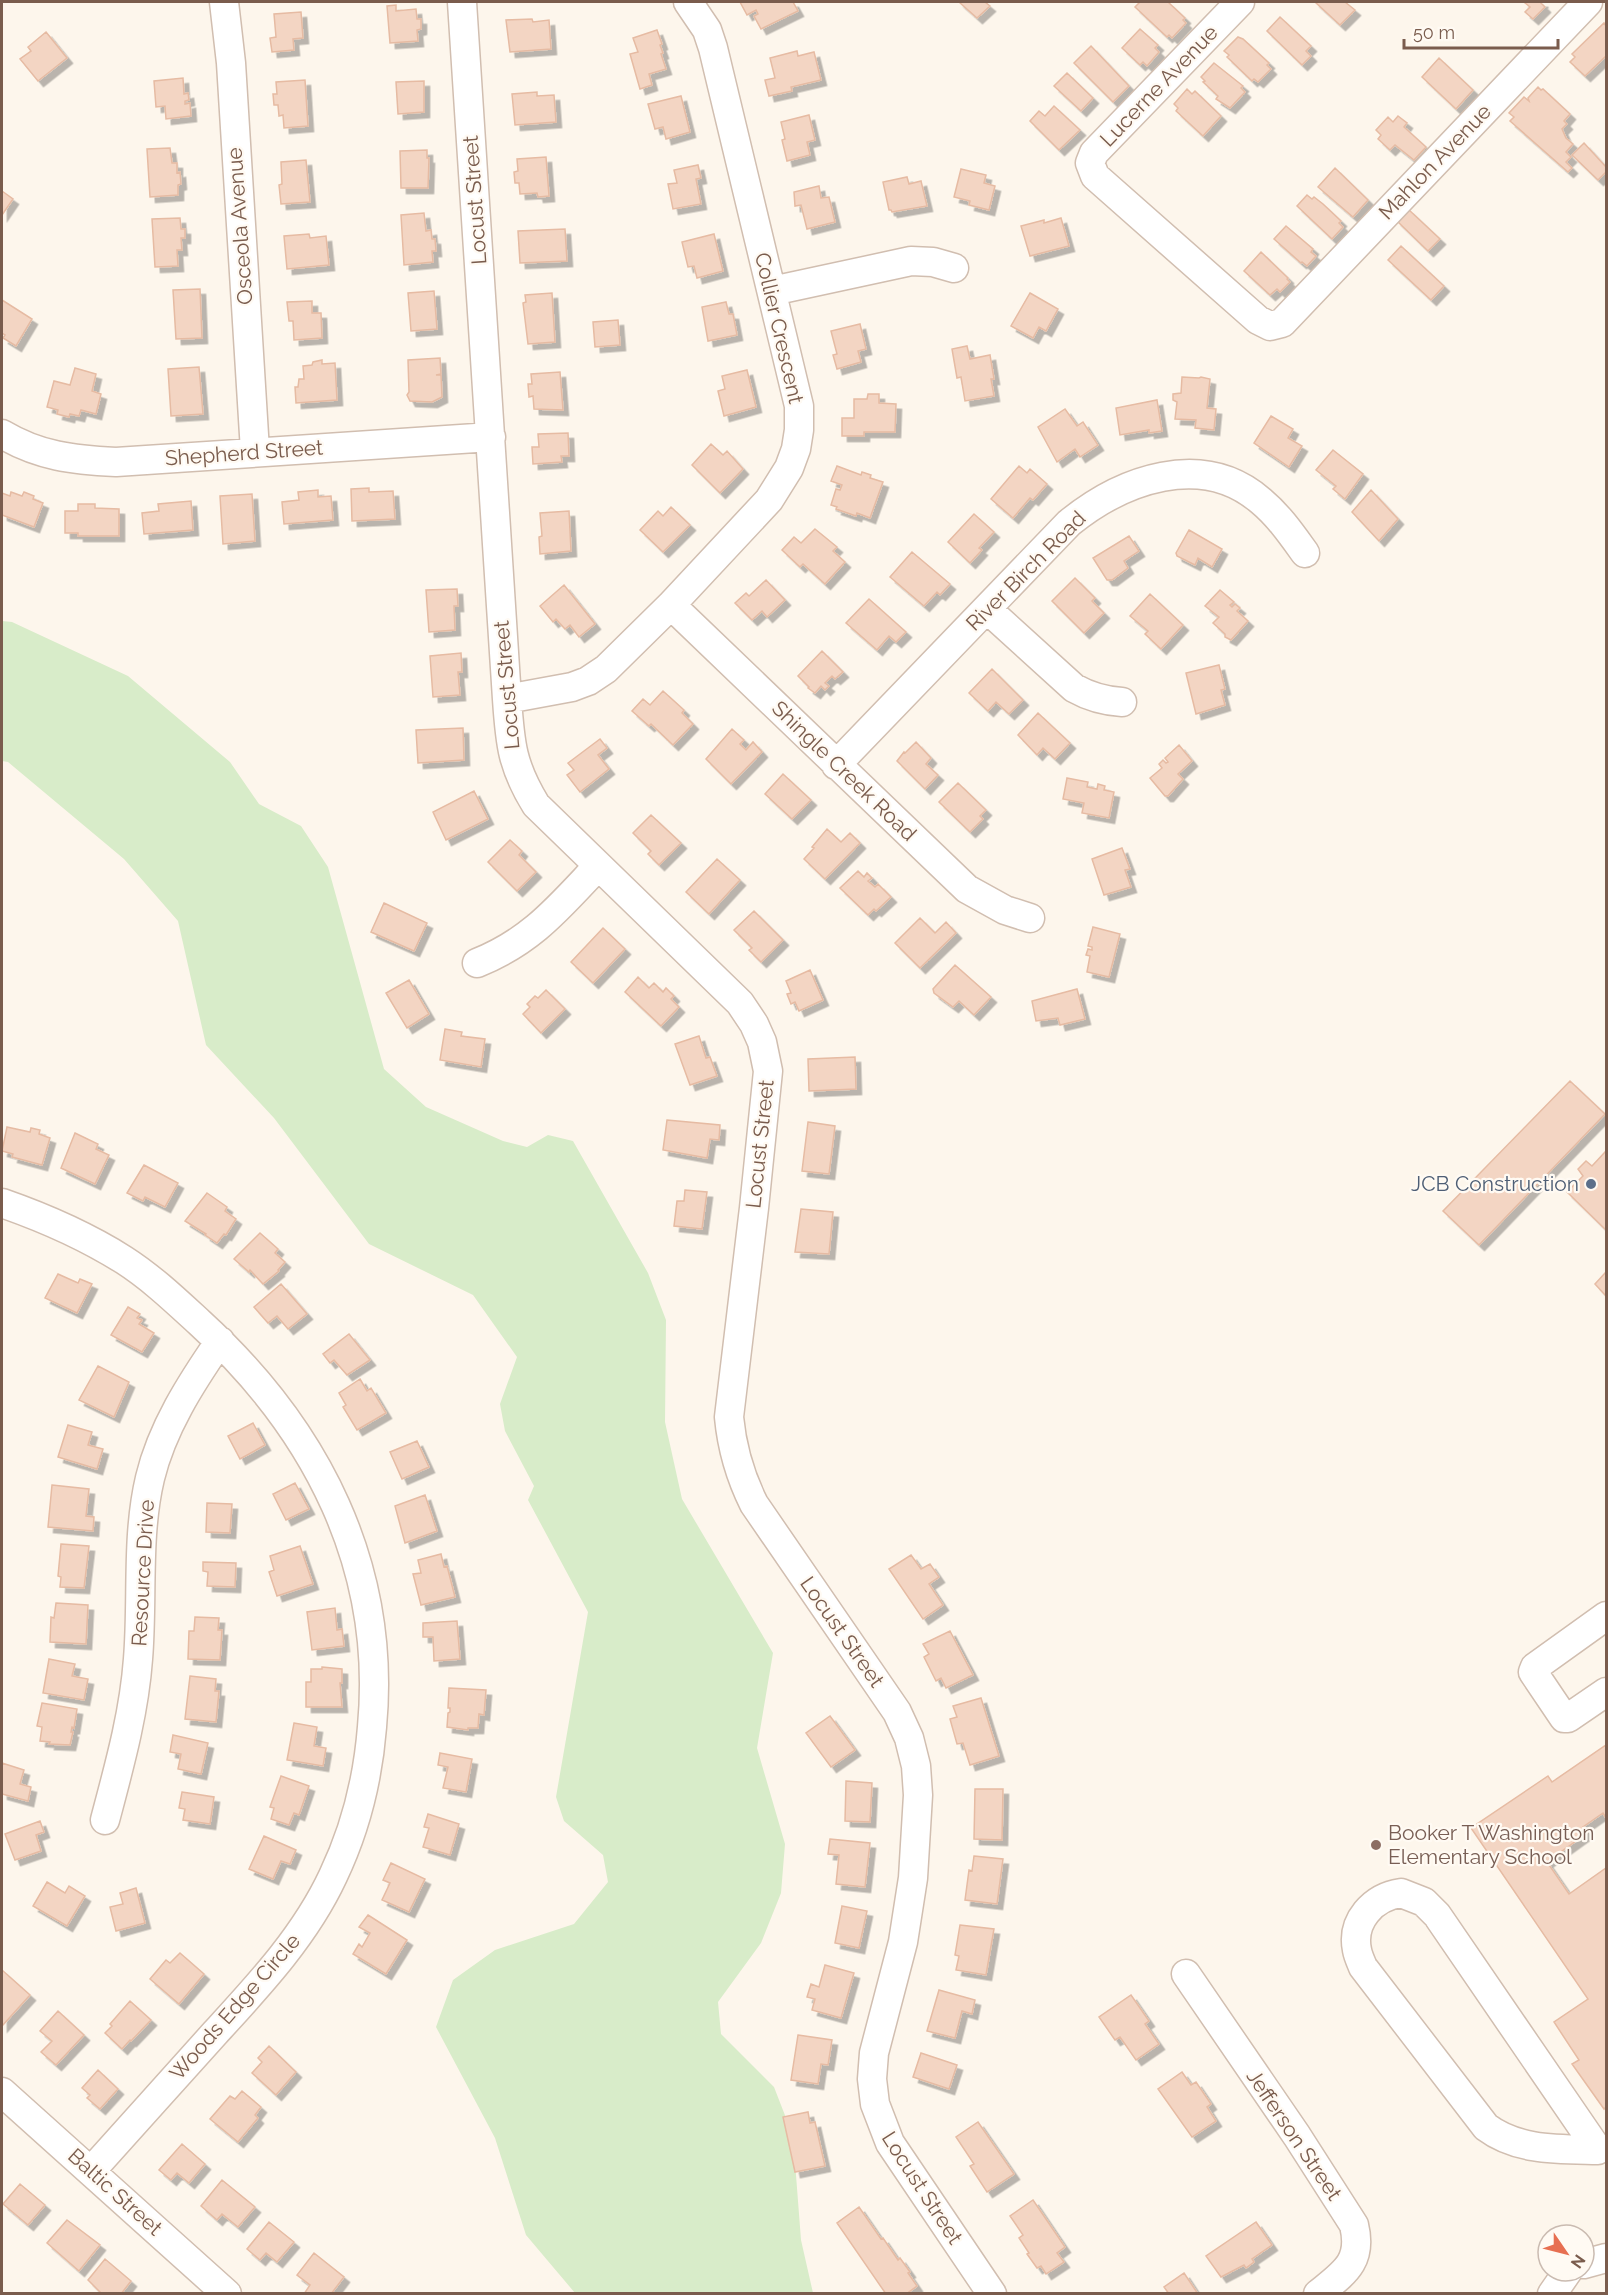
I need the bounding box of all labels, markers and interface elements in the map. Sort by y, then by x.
scale bar [1404,12,1558,50]
street label: Lucerne Avenue [1095,20,1223,151]
text: 50 m [1413,22,1455,43]
street label: Mahlon Avenue [1373,99,1496,225]
street label: Locust Street [458,135,491,265]
street label: Osceola Avenue [222,146,257,306]
street label: Collier Crescent [750,250,809,406]
street label: Shepherd Street [164,435,324,471]
street label: River Birch Road [961,506,1091,636]
street label: Locust Street [488,620,525,751]
street label: Shingle Creek Road [767,695,922,846]
street label: Locust Street [740,1078,779,1210]
place label: JCB Construction [1411,1171,1579,1196]
marker: JCB Construction [1584,1177,1598,1191]
street label: Resource Drive [126,1499,159,1647]
street label: Locust Street [795,1572,890,1692]
place label: Booker T Washington Elementary School [1388,1820,1594,1869]
marker: Booker T Washington Elementary School [1369,1838,1383,1852]
street label: Woods Edge Circle [164,1928,305,2085]
street label: Jefferson Street [1242,2065,1347,2205]
street label: Locust Street [877,2127,968,2249]
street label: Baltic Street [63,2143,167,2240]
north arrow [1536,2223,1596,2283]
text: N [1567,2251,1589,2272]

